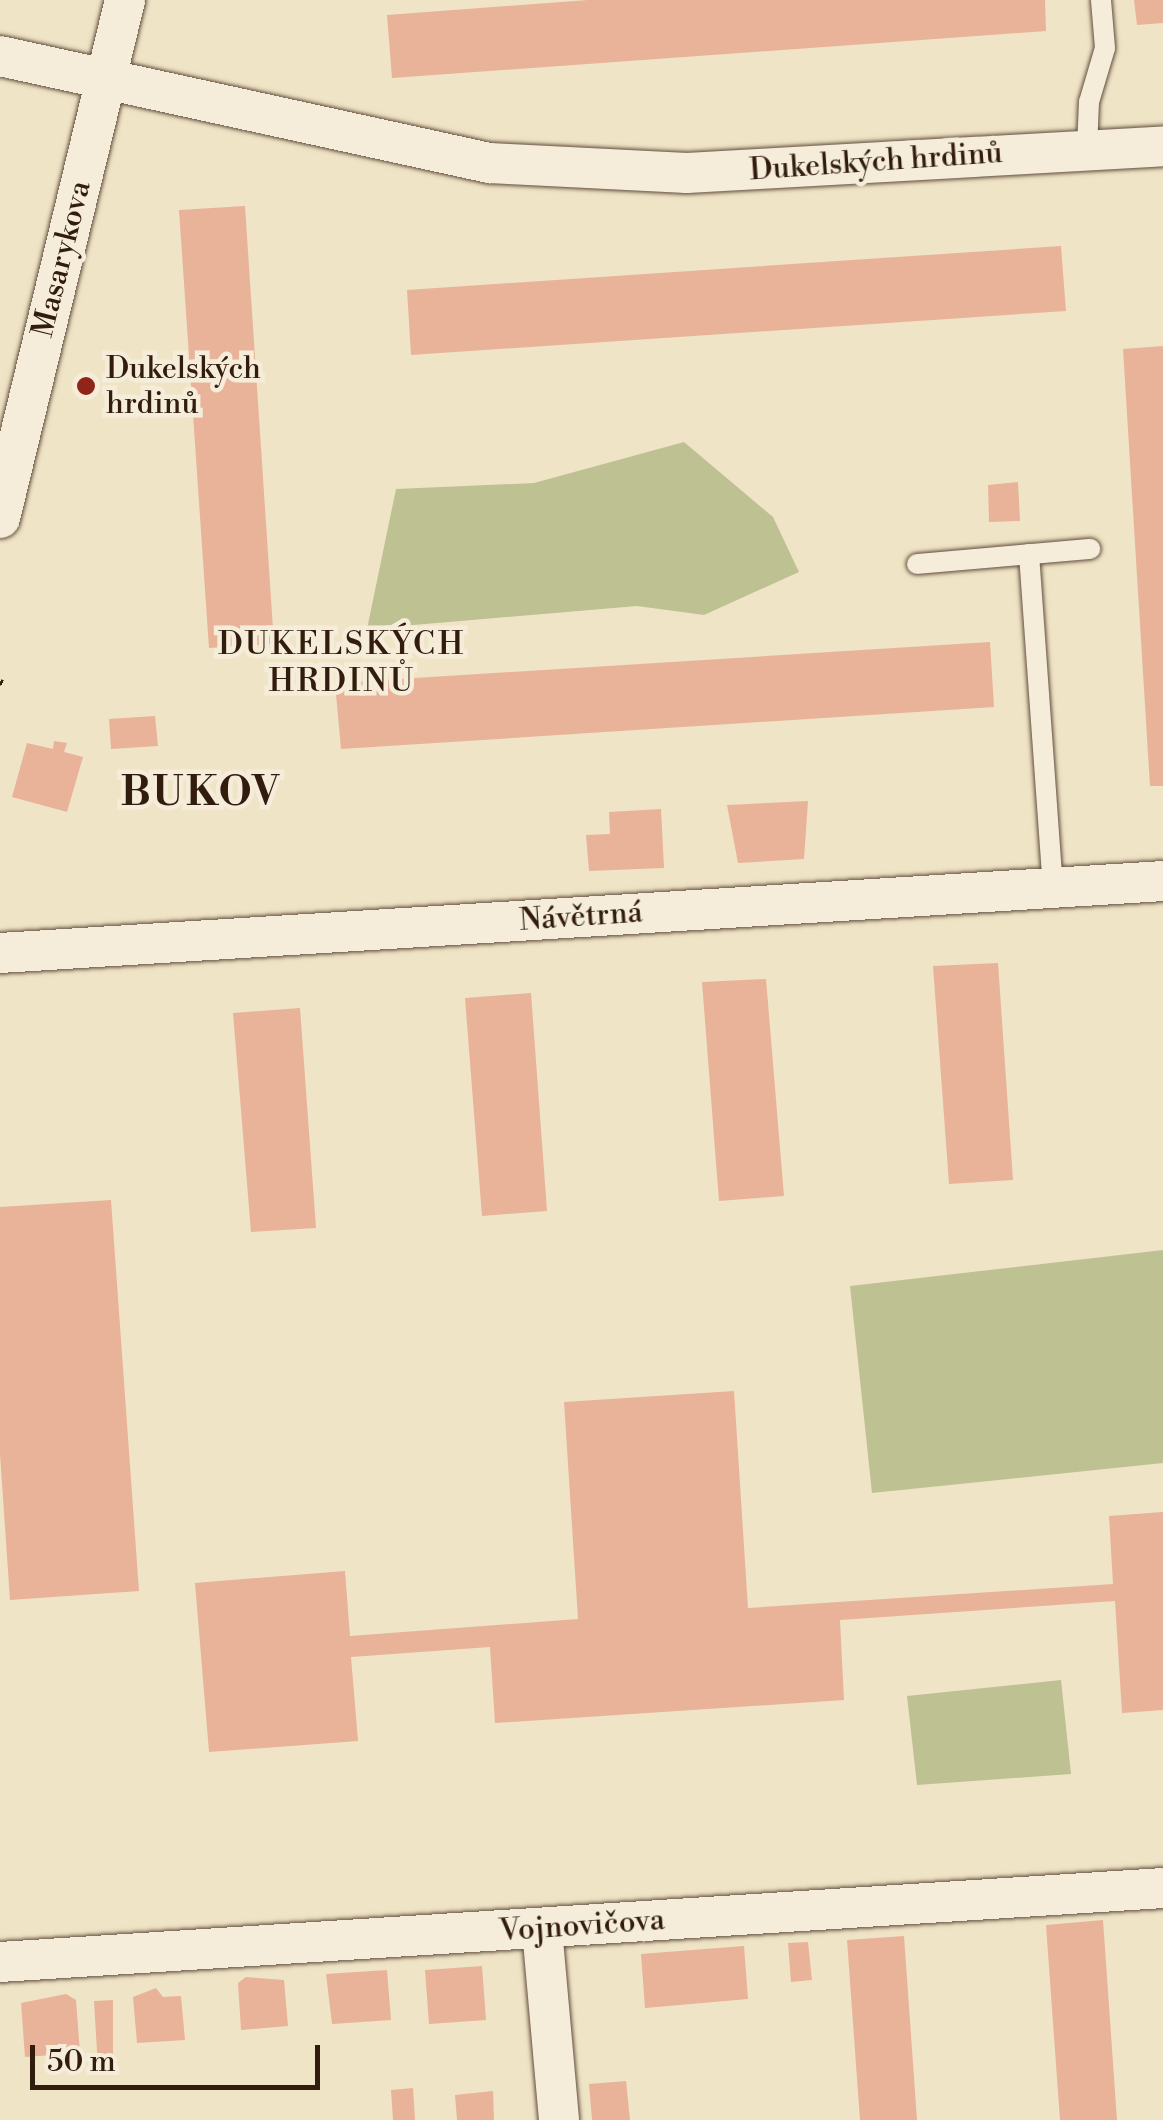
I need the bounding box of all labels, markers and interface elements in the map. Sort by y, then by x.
street label: Dukelských hrdinů [748,135,1004,189]
street label: Masarykova [25,177,99,341]
place label: Dukelských hrdinů [106,351,261,422]
marker: Dukelských hrdinů [75,375,97,397]
district label: DUKELSKÝCH HRDINŮ [218,626,466,701]
district label: BUKOV [121,769,281,817]
street label: Návětrná [518,895,644,939]
street label: Vojnovičova [498,1902,666,1950]
scale bar [35,2025,325,2087]
text: 50 m [47,2043,116,2081]

